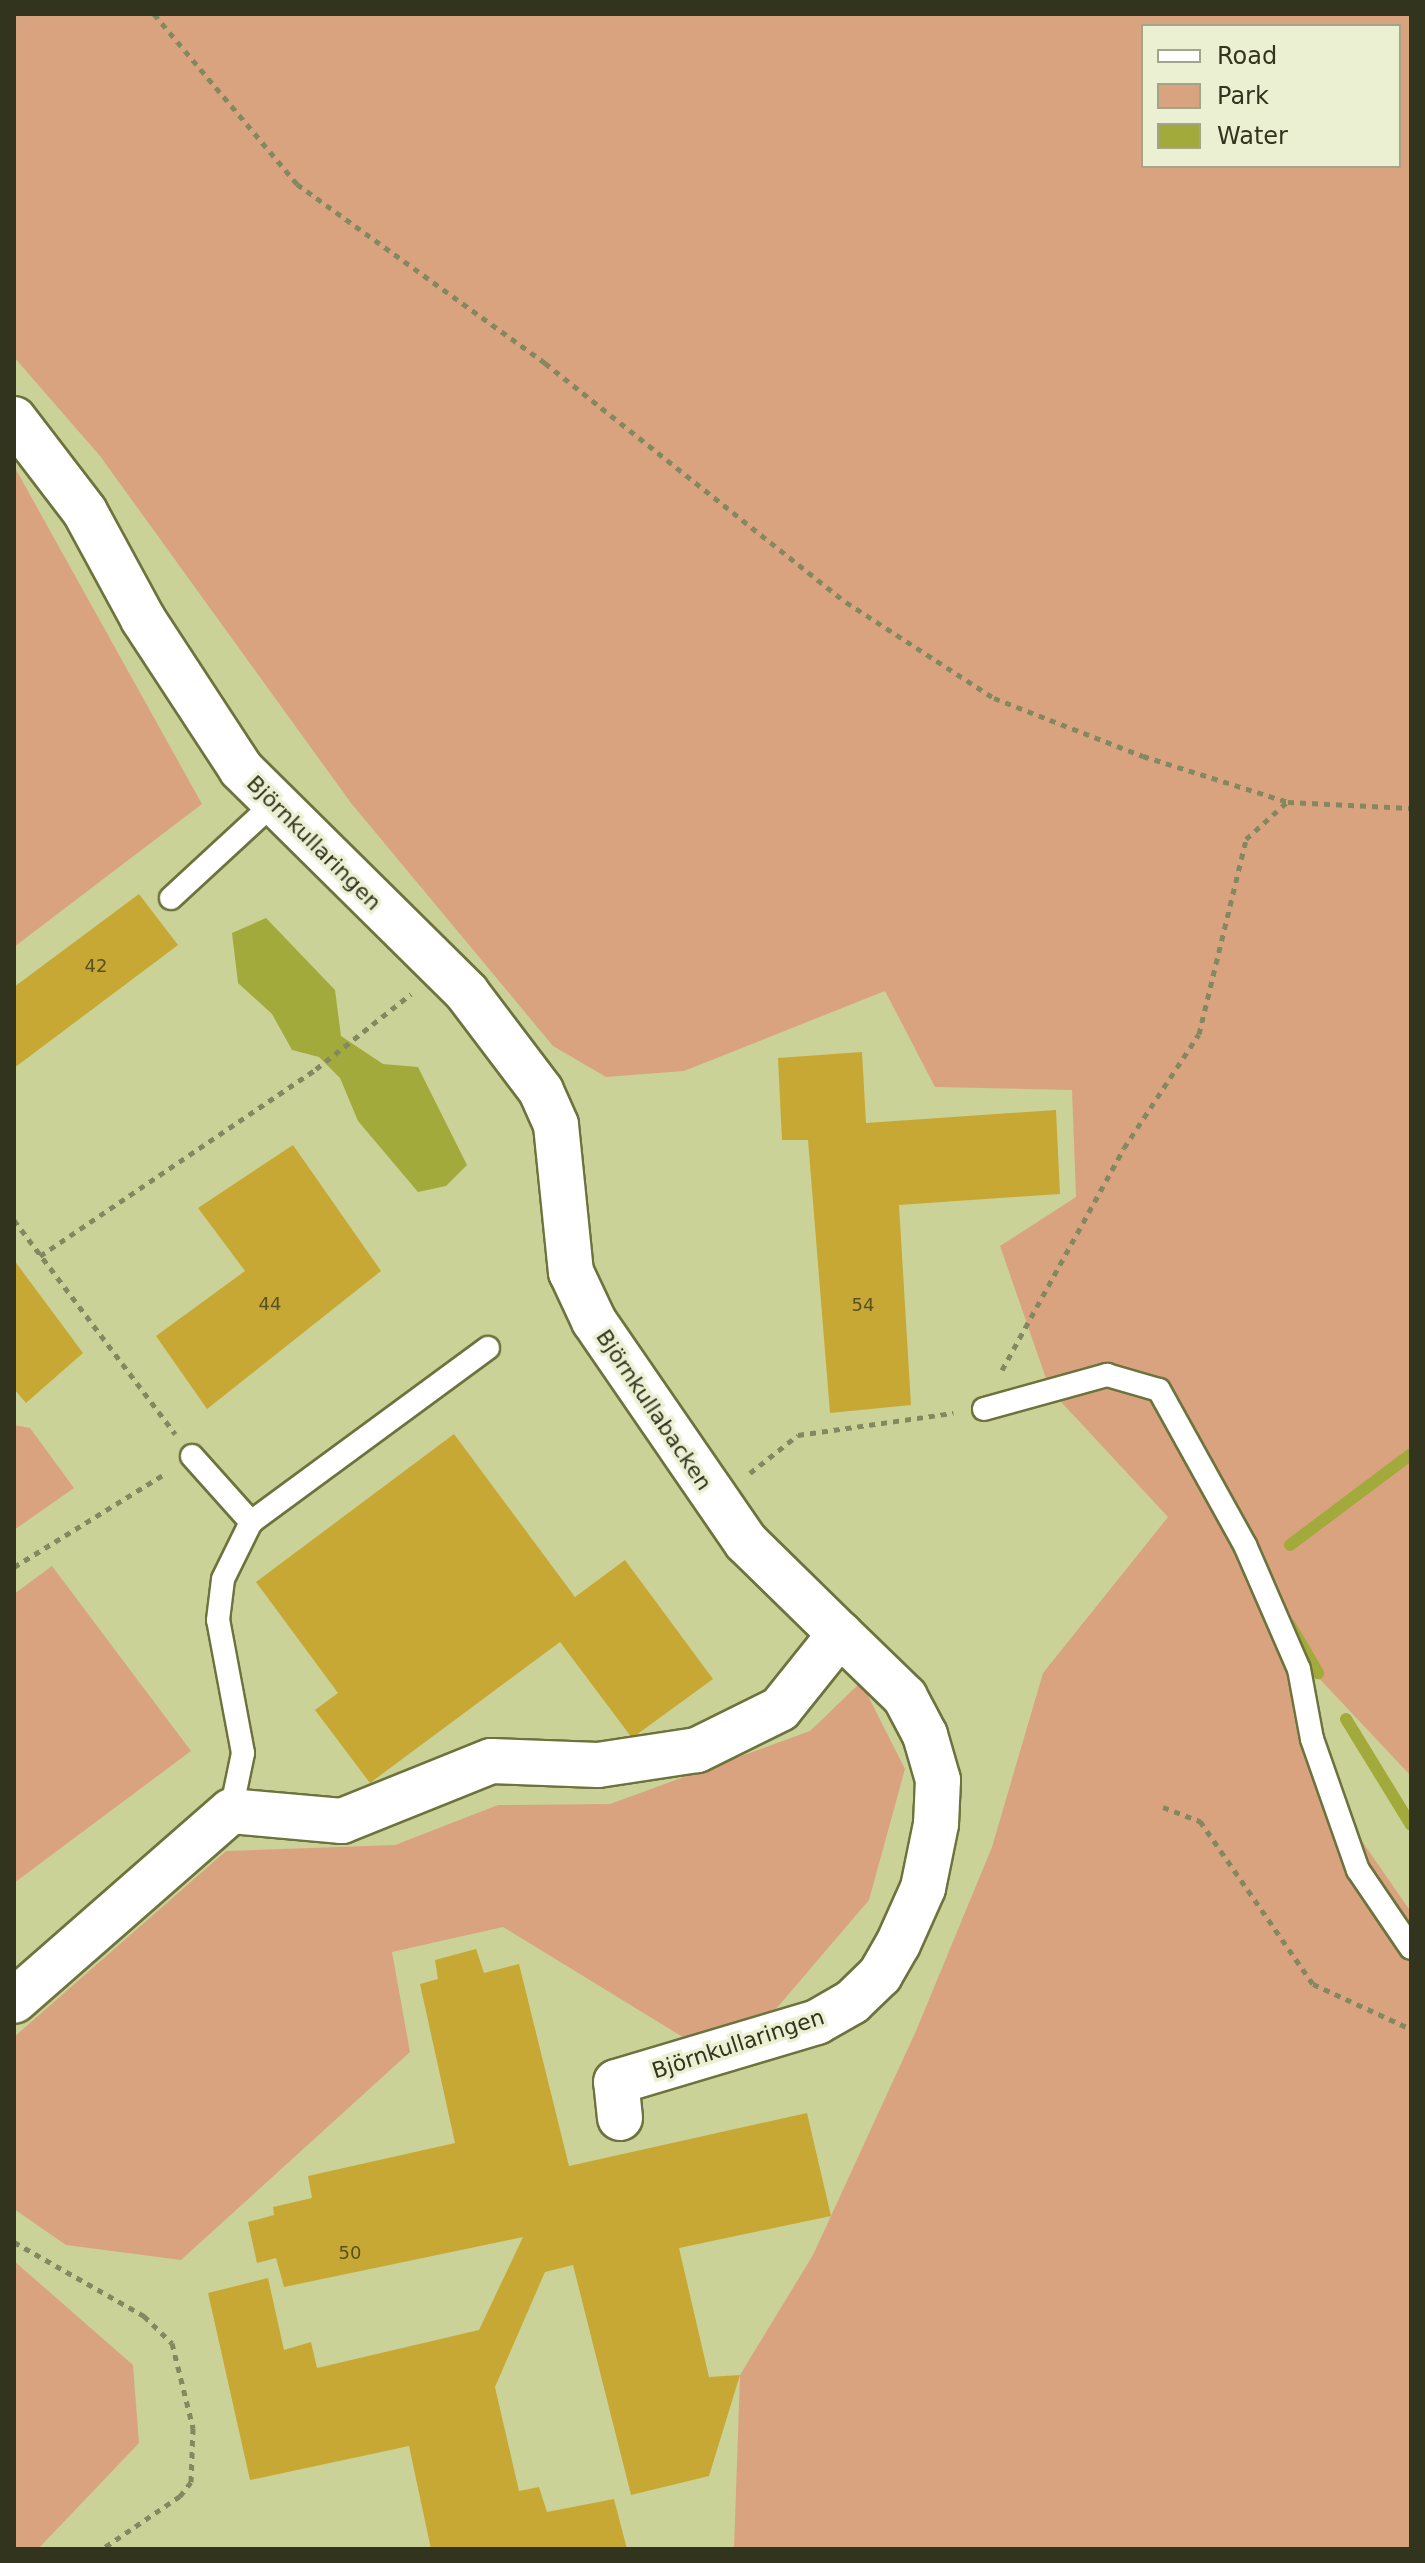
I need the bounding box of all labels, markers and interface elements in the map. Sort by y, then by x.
legend [1141,24,1401,168]
text: Road [1217,42,1277,70]
text: Park [1217,82,1269,110]
text: Water [1217,122,1288,150]
street label: Björnkullaringen [241,770,387,916]
house number: 42 [85,955,107,977]
house number: 44 [259,1293,281,1315]
house number: 54 [852,1294,874,1316]
street label: Björnkullabacken [591,1325,717,1495]
street label: Björnkullaringen [649,2004,827,2084]
house number: 50 [339,2242,361,2264]

